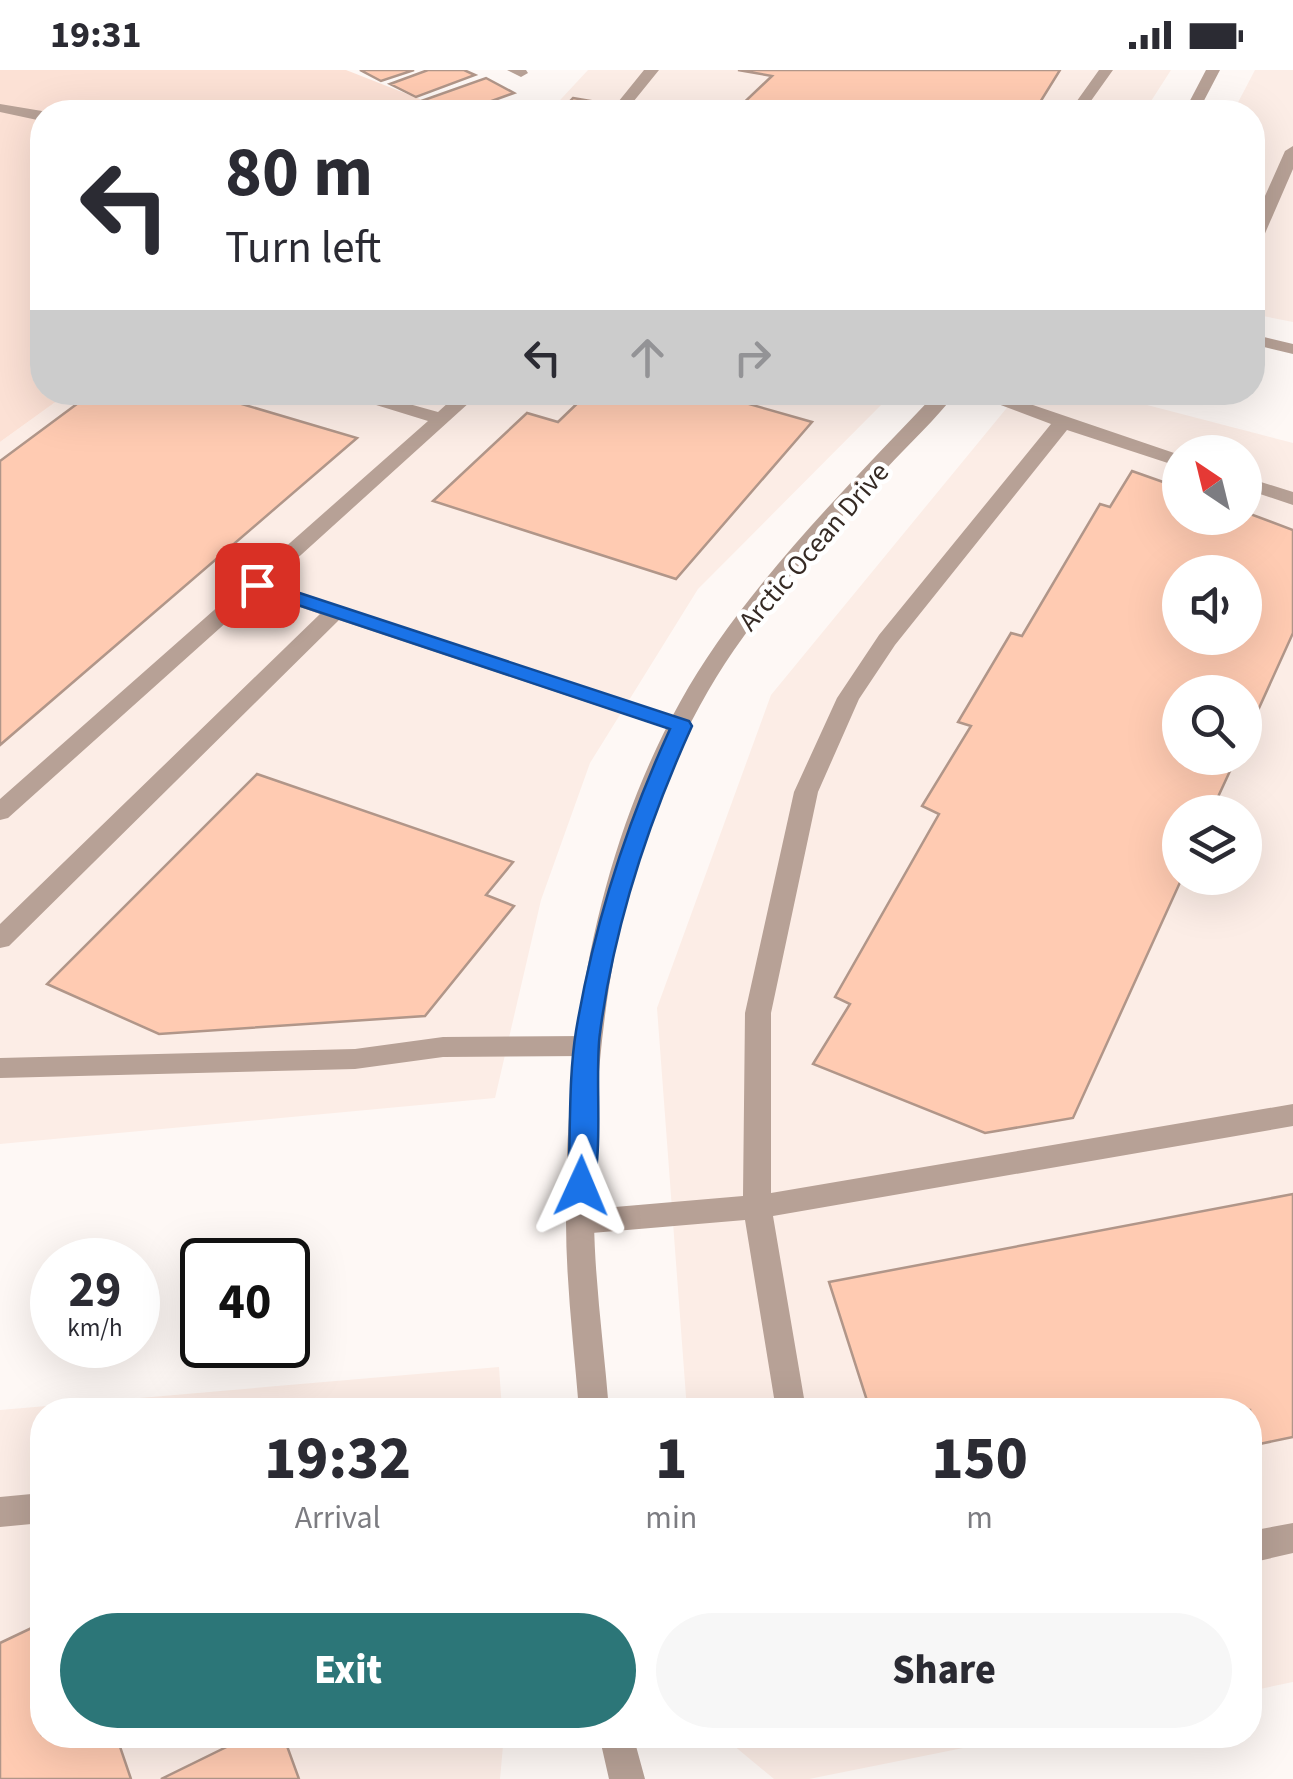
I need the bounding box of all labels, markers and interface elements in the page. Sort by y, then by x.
text: 19:31 [50,8,142,62]
text: 80 m [225,123,373,223]
icon: left [60,140,190,270]
text: Turn left [225,216,381,280]
icon: left [515,330,570,385]
icon: ahead [620,330,675,385]
icon: right [725,330,780,385]
north arrow [1162,435,1262,535]
map controls [1162,435,1262,895]
street label: Arctic Ocean Drive [729,454,898,640]
pin [215,543,300,628]
button: sound [1162,555,1262,655]
icon: arrive [230,558,285,613]
button: search [1162,675,1262,775]
button: layers [1162,795,1262,895]
position arrow [529,1134,633,1238]
speed limit sign: 40 [180,1238,310,1368]
text: 29 [69,1255,121,1326]
text: km/h [67,1310,123,1346]
text: 19:32 [264,1417,411,1502]
text: 1 [655,1417,687,1502]
text: 150 [932,1417,1028,1502]
text: Arrival [295,1495,381,1541]
text: min [645,1495,697,1541]
text: m [966,1495,993,1541]
button: Exit [60,1613,636,1728]
button: Share [656,1613,1232,1728]

